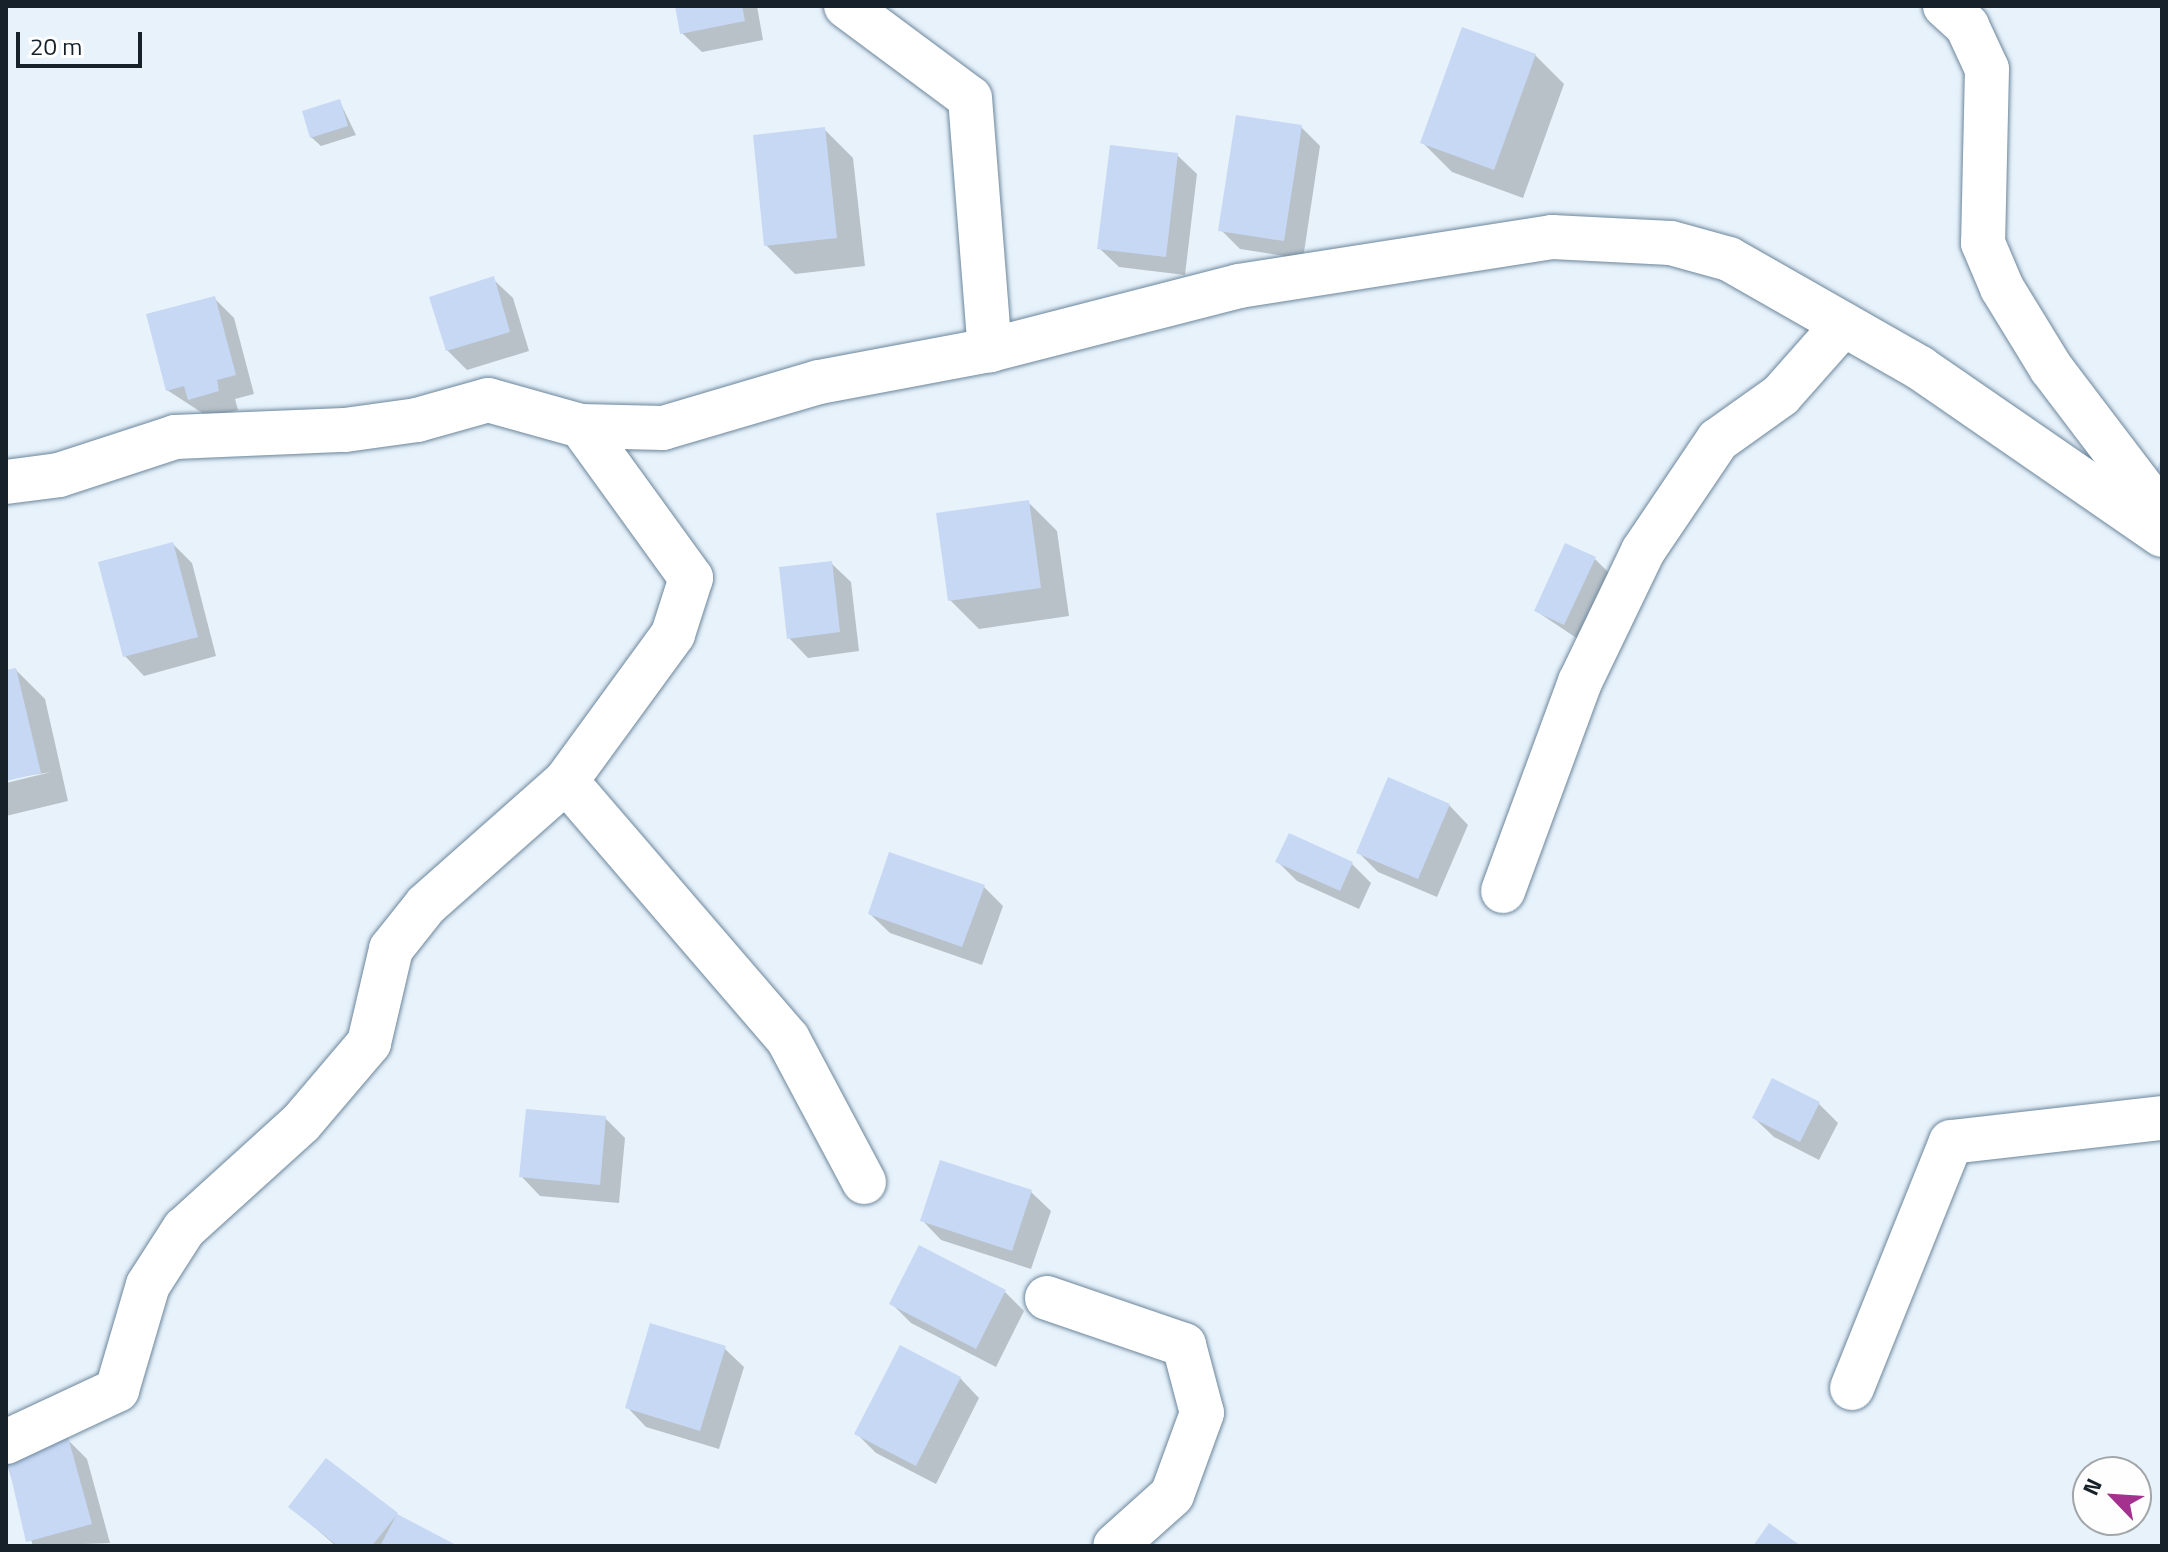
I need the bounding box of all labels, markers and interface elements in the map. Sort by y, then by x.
scale bar [20,16,146,66]
text: 20 m [30,28,82,64]
north arrow [2072,1456,2152,1536]
text: N [2073,1473,2111,1501]

